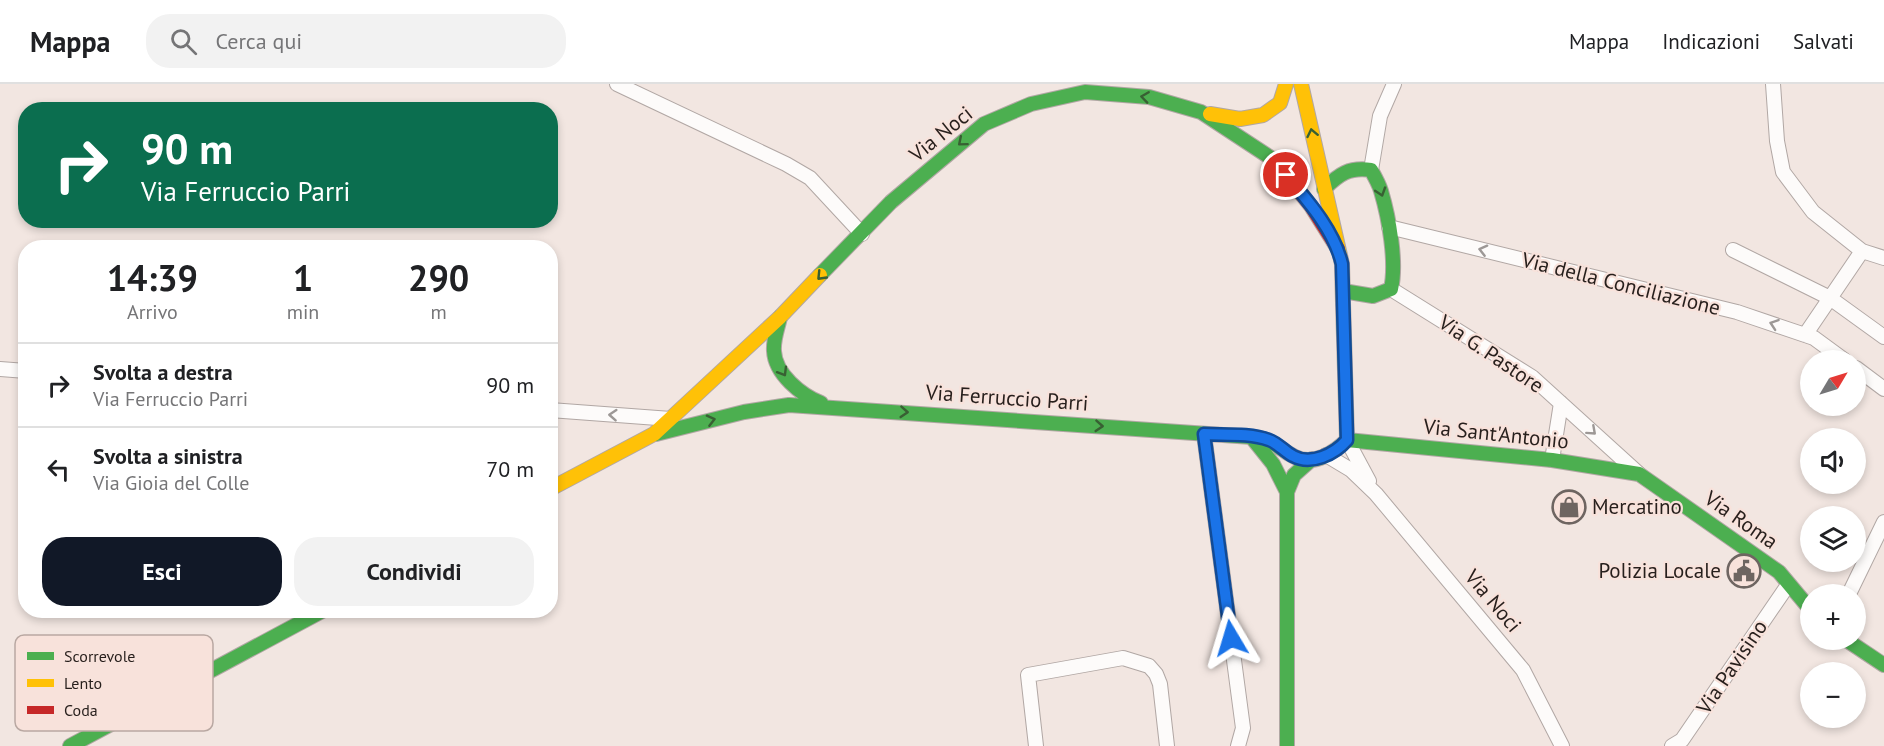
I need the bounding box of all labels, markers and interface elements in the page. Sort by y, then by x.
search box [146,14,566,68]
text: Mappa [30,23,110,60]
icon: search [167,25,200,58]
text: Cerca qui [215,27,302,55]
text: Mappa [1569,28,1629,55]
text: Indicazioni [1662,28,1760,55]
text: Salvati [1793,28,1854,55]
one-way arrow [1140,92,1150,104]
street label: Via Noci [903,100,978,168]
text: 90 m [141,121,233,176]
icon: right [42,126,120,204]
one-way arrow [1306,129,1319,139]
one-way arrow [958,135,969,146]
pin [1260,149,1311,200]
icon: arrive [1269,158,1302,191]
text: Via Ferruccio Parri [141,174,351,208]
one-way arrow [1374,186,1386,197]
one-way arrow [1479,245,1489,258]
street label: Via della Conciliazione [1518,246,1723,321]
text: 14:39 [107,254,198,301]
text: 1 [293,254,313,301]
text: 290 [408,254,469,301]
one-way arrow [817,268,828,279]
text: Arrivo [127,299,178,325]
text: min [287,299,319,325]
text: m [431,299,447,325]
street label: Via G. Pastore [1433,308,1549,399]
one-way arrow [1769,319,1780,332]
north arrow [1800,350,1866,416]
map controls [1800,350,1866,728]
text: Svolta a destra [93,358,233,386]
one-way arrow [776,366,788,376]
icon: right [42,369,75,402]
text: 90 m [486,371,534,399]
street label: Via Ferruccio Parri [924,378,1089,417]
text: Via Ferruccio Parri [93,386,248,412]
one-way arrow [900,405,909,418]
one-way arrow [608,408,617,421]
street label: Via Sant'Antonio [1421,412,1570,455]
one-way arrow [706,414,716,427]
one-way arrow [1094,419,1103,432]
one-way arrow [1585,424,1596,435]
button: sound [1800,428,1866,494]
text: Svolta a sinistra [93,442,243,470]
icon: left [42,453,75,486]
text: 70 m [486,455,534,483]
text: Via Gioia del Colle [93,470,249,496]
street label: Via Roma [1698,484,1783,555]
shop icon: Mercatino [1551,489,1587,525]
place label: Mercatino [1592,493,1682,520]
button: layers [1800,506,1866,572]
button: Esci [42,537,282,606]
button: Condividi [294,537,534,606]
public building icon: Polizia Locale [1726,553,1762,589]
place label: Polizia Locale [1598,557,1721,584]
street label: Via Noci [1459,563,1528,638]
button: + [1800,584,1866,650]
position arrow [1199,606,1263,670]
street label: Via Pavisino [1690,614,1773,720]
legend [15,635,213,731]
text: Scorrevole [64,646,136,666]
button: − [1800,662,1866,728]
text: Lento [64,673,102,693]
text: Coda [64,700,98,720]

